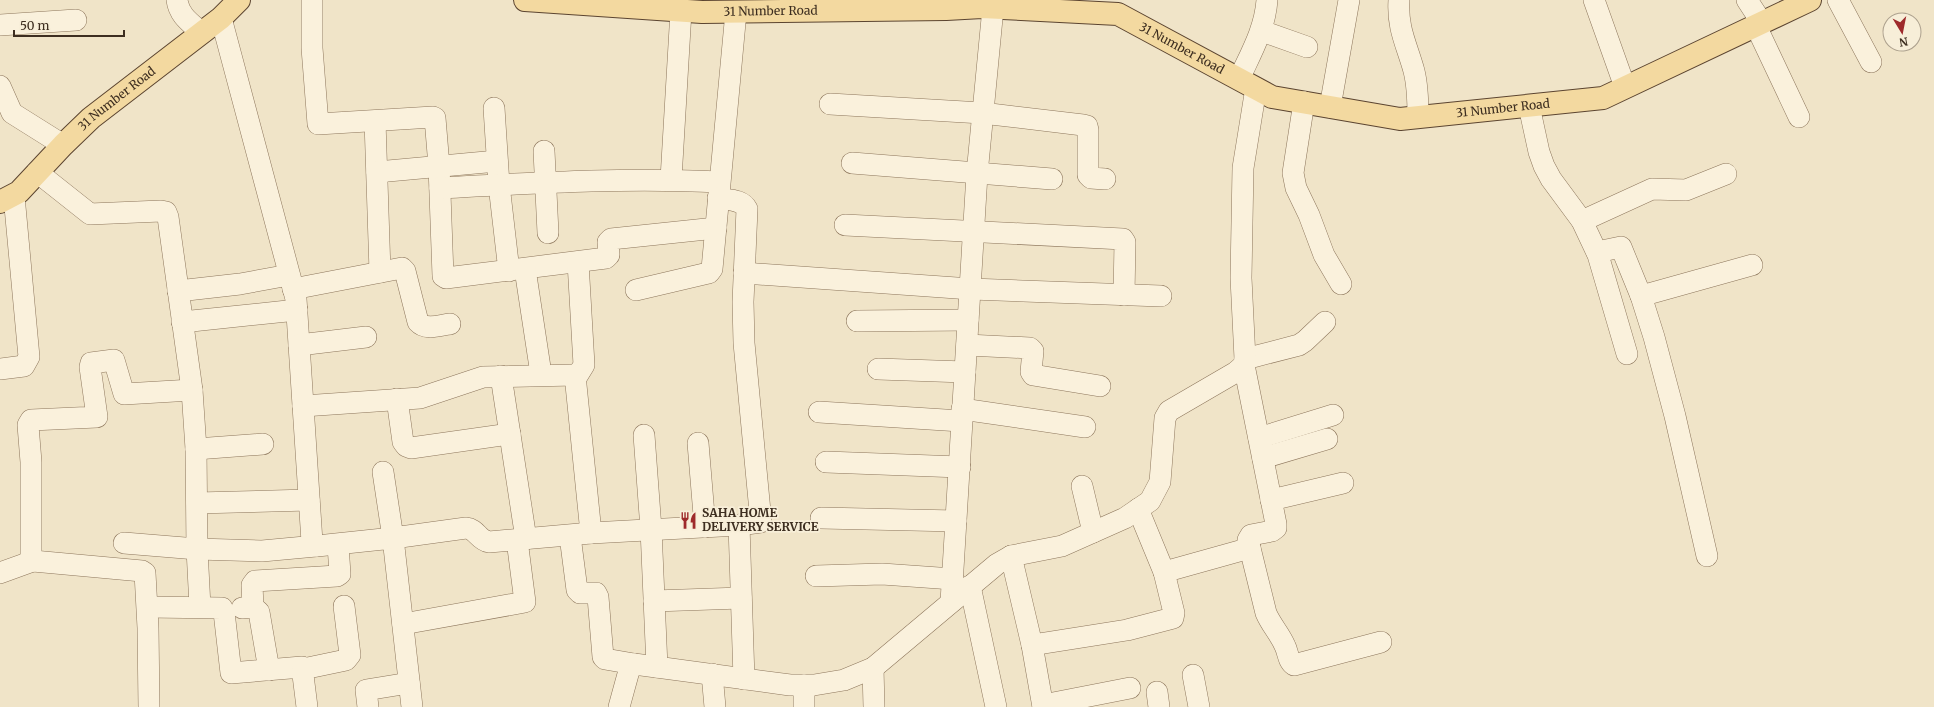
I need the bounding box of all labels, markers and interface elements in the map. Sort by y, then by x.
street label: 31 Number Road [723,3,818,19]
scale bar [14,12,124,38]
north arrow [1882,12,1922,52]
text: 50 m [20,18,49,33]
street label: 31 Number Road [1137,19,1227,77]
text: N [1898,34,1909,50]
street label: 31 Number Road [75,63,158,133]
street label: 31 Number Road [1455,96,1551,120]
place label: SAHA HOME DELIVERY SERVICE [702,505,819,534]
restaurant icon: SAHA HOME DELIVERY SERVICE [679,510,699,530]

